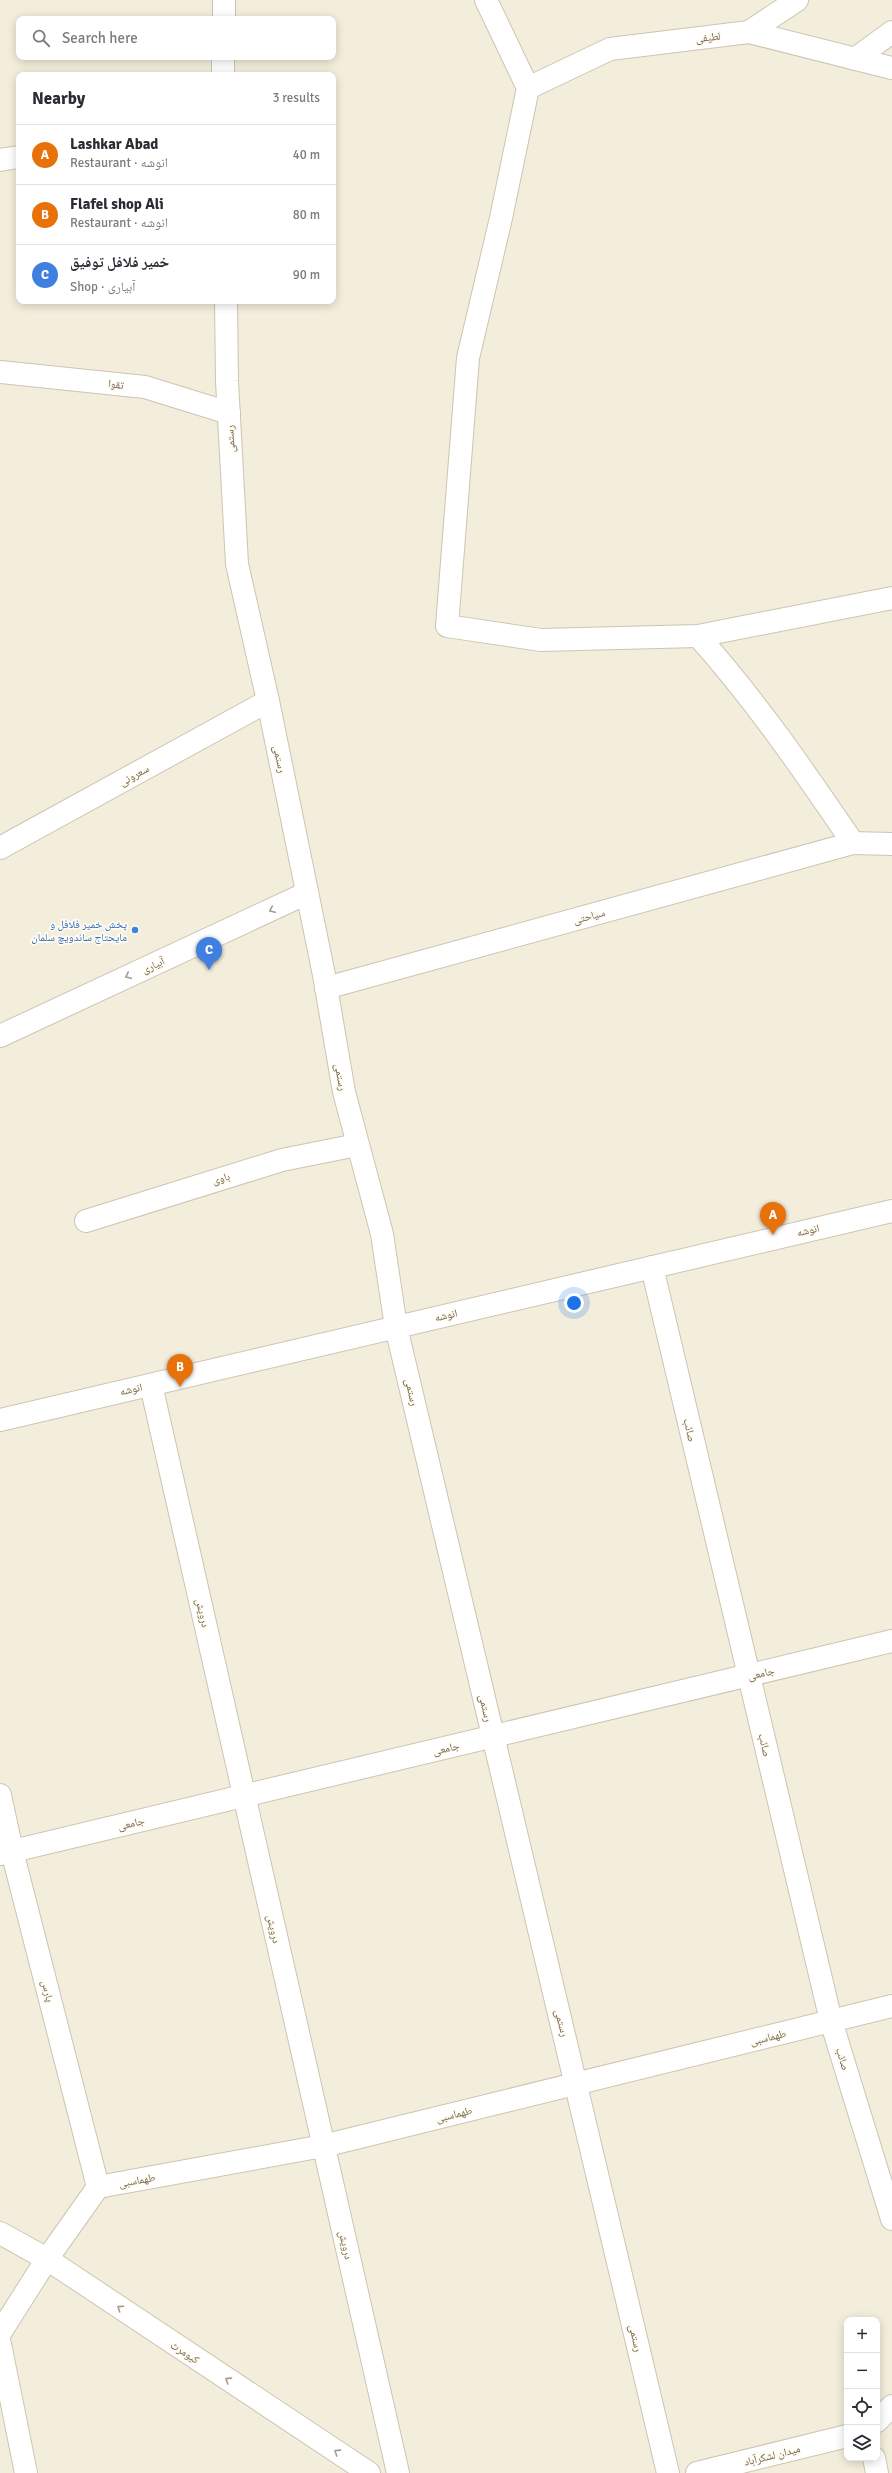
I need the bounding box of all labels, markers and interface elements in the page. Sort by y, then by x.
search box [16,16,336,60]
icon: search [30,27,52,49]
text: Search here [62,29,138,47]
street label: لطیفی [695,30,721,45]
text: Nearby [32,88,85,109]
text: 3 results [272,90,320,106]
text: Lashkar Abad [70,135,158,153]
text: A [41,147,49,163]
text: 40 m [293,147,320,163]
text: Restaurant · انوشه [70,155,168,171]
text: Flafel shop Ali [70,195,164,213]
text: B [41,207,49,223]
text: 80 m [293,207,320,223]
text: Restaurant · انوشه [70,215,168,231]
text: خمیر فلافل توفیق [70,253,169,271]
text: C [41,267,49,283]
text: 90 m [293,267,320,283]
text: Shop · آبیاری [70,279,135,295]
street label: تقوا [107,377,125,392]
street label: رستمی [223,425,238,453]
street label: رستمی [270,744,289,774]
street label: سعرونی [117,762,151,789]
one-way arrow [268,905,276,913]
street label: سیاحتی [572,906,607,927]
place label: پخش خمیر فلافل و مایحتاج ساندویچ سلمان [31,918,127,944]
marker: پخش خمیر فلافل و مایحتاج ساندویچ سلمان [130,925,140,935]
pin: C [196,937,222,970]
street label: آبیاری [140,955,167,976]
one-way arrow [125,971,133,979]
street label: رستمی [332,1062,349,1092]
street label: باوی [211,1170,231,1187]
pin: A [760,1202,786,1235]
street label: انوشه [795,1222,821,1239]
your location [564,1293,584,1313]
street label: انوشه [433,1307,459,1324]
pin: B [167,1354,193,1387]
street label: رستمی [402,1377,421,1407]
street label: انوشه [118,1381,144,1398]
street label: صائب [681,1417,698,1443]
street label: درویش [193,1598,212,1629]
street label: جامعی [747,1664,776,1683]
street label: رستمی [476,1693,495,1723]
street label: صائب [756,1732,773,1758]
street label: جامعی [432,1739,461,1758]
street label: جامعی [117,1814,146,1833]
street label: درویش [264,1914,283,1945]
street label: پارس [38,1979,57,2004]
street label: رستمی [552,2008,571,2038]
street label: طهماسبی [749,2027,788,2048]
street label: صائب [833,2046,852,2072]
street label: طهماسبی [435,2104,474,2125]
street label: طهماسبی [118,2171,156,2190]
street label: درویش [336,2230,355,2261]
one-way arrow [117,2305,124,2313]
map controls [844,2317,880,2461]
button: + [844,2317,880,2353]
street label: رستمی [626,2323,645,2353]
street label: کیومرث [168,2338,202,2367]
button: − [844,2353,880,2389]
one-way arrow [226,2378,233,2385]
button: locate [844,2389,880,2425]
button: layers [844,2425,880,2461]
street label: میدان لشکرآباد [743,2442,802,2469]
one-way arrow [334,2449,341,2456]

